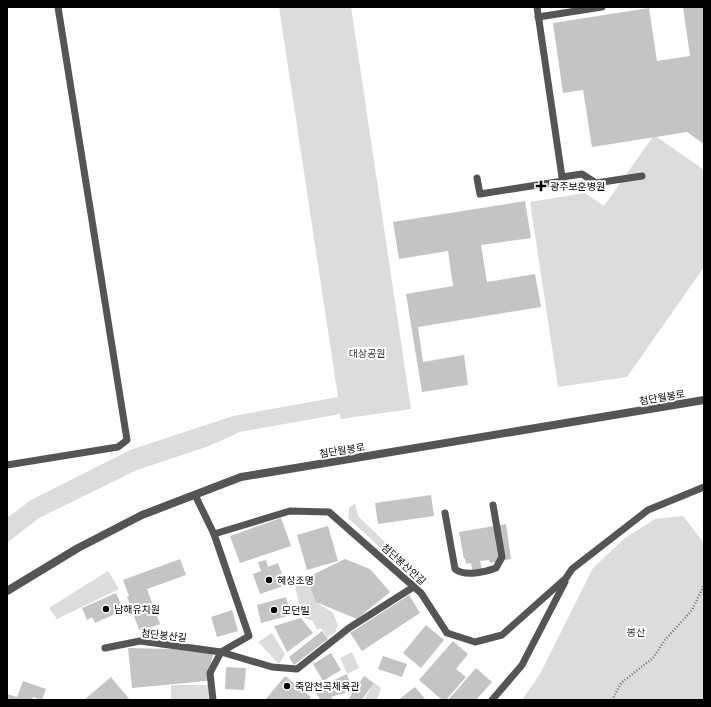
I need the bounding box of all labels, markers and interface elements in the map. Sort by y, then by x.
place label: 광주보훈병원 [550,179,605,193]
marker: 광주보훈병원 [535,180,547,192]
park label: 대상공원 [349,346,385,360]
street label: 첨단월봉로 [638,386,686,408]
street label: 첨단월봉로 [318,439,366,461]
street label: 첨단봉산안길 [379,540,429,588]
place label: 혜성조명 [277,573,314,587]
marker: 혜성조명 [264,575,274,585]
place label: 남해유치원 [114,602,160,616]
place label: 모던빌 [282,603,310,617]
marker: 남해유치원 [101,604,111,614]
marker: 모던빌 [269,605,279,615]
park label: 봉산 [627,625,645,639]
street label: 첨단봉산길 [140,626,188,644]
place label: 죽암천곡체육관 [295,679,360,693]
marker: 죽암천곡체육관 [282,681,292,691]

